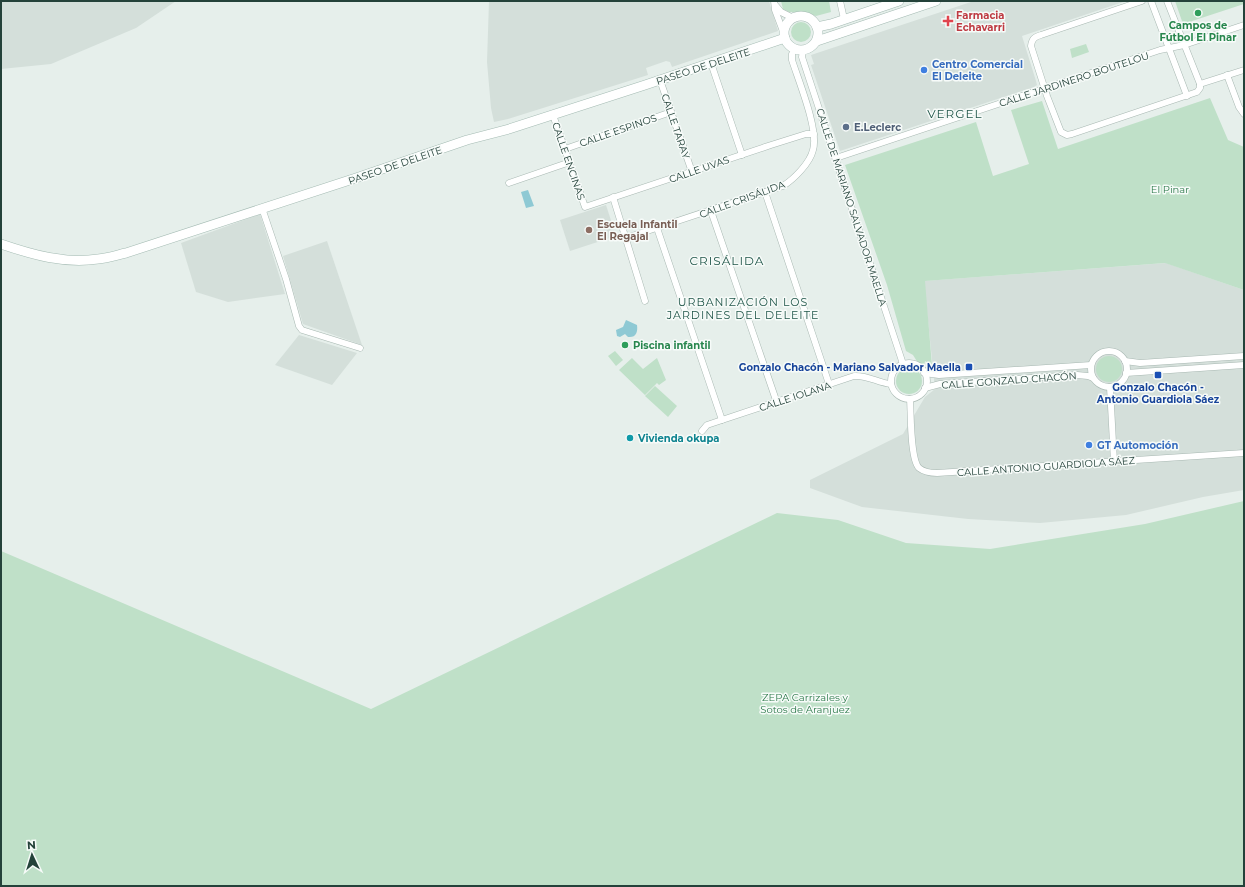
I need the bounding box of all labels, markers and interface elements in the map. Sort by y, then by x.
marker: Campos de Fútbol El Pinar [1193,8,1203,18]
place label: Farmacia Echavarri [956,9,1005,34]
marker: Farmacia Echavarri [943,16,953,26]
place label: Campos de Fútbol El Pinar [1159,19,1237,44]
street label: PASEO DE DELEITE [654,45,752,88]
street label: CALLE JARDINERO BOUTELOU [997,49,1151,110]
place label: Centro Comercial El Deleite [932,58,1023,83]
marker: Centro Comercial El Deleite [919,65,929,75]
street label: CALLE TARAY [658,92,693,161]
district label: VERGEL [927,106,983,121]
street label: CALLE DE MARIANO SALVADOR MAELLA [813,107,890,309]
street label: CALLE ESPINOS [578,111,658,150]
street label: CALLE ENCINAS [549,120,588,202]
place label: E.Leclerc [854,121,901,134]
marker: E.Leclerc [841,122,851,132]
street label: PASEO DE DELEITE [347,143,444,188]
street label: CALLE UVAS [667,153,731,186]
street label: CALLE CRISÁLIDA [698,178,787,221]
park label: El Pinar [1151,183,1189,196]
place label: Escuela Infantil El Regajal [597,218,678,243]
marker: Escuela Infantil El Regajal [584,225,594,235]
district label: CRISÁLIDA [690,253,764,268]
district label: URBANIZACIÓN LOS JARDINES DEL DELEITE [666,295,819,322]
place label: Piscina infantil [633,339,711,352]
marker: Piscina infantil [620,340,630,350]
place label: Gonzalo Chacón - Mariano Salvador Maella [739,361,961,374]
marker: Gonzalo Chacón - Mariano Salvador Maella [964,362,974,372]
street label: CALLE GONZALO CHACÓN [941,369,1077,392]
marker: Gonzalo Chacón - Antonio Guardiola Sáez [1153,370,1163,380]
street label: CALLE IOLANA [758,378,834,414]
place label: Gonzalo Chacón - Antonio Guardiola Sáez [1096,381,1220,406]
place label: Vivienda okupa [637,432,719,445]
marker: Vivienda okupa [625,433,635,443]
place label: GT Automoción [1097,439,1178,452]
marker: GT Automoción [1084,440,1094,450]
street label: CALLE ANTONIO GUARDIOLA SÁEZ [957,454,1136,479]
park label: ZEPA Carrizales y Sotos de Aranjuez [760,691,850,716]
north arrow [12,835,52,875]
text: N [26,838,36,852]

